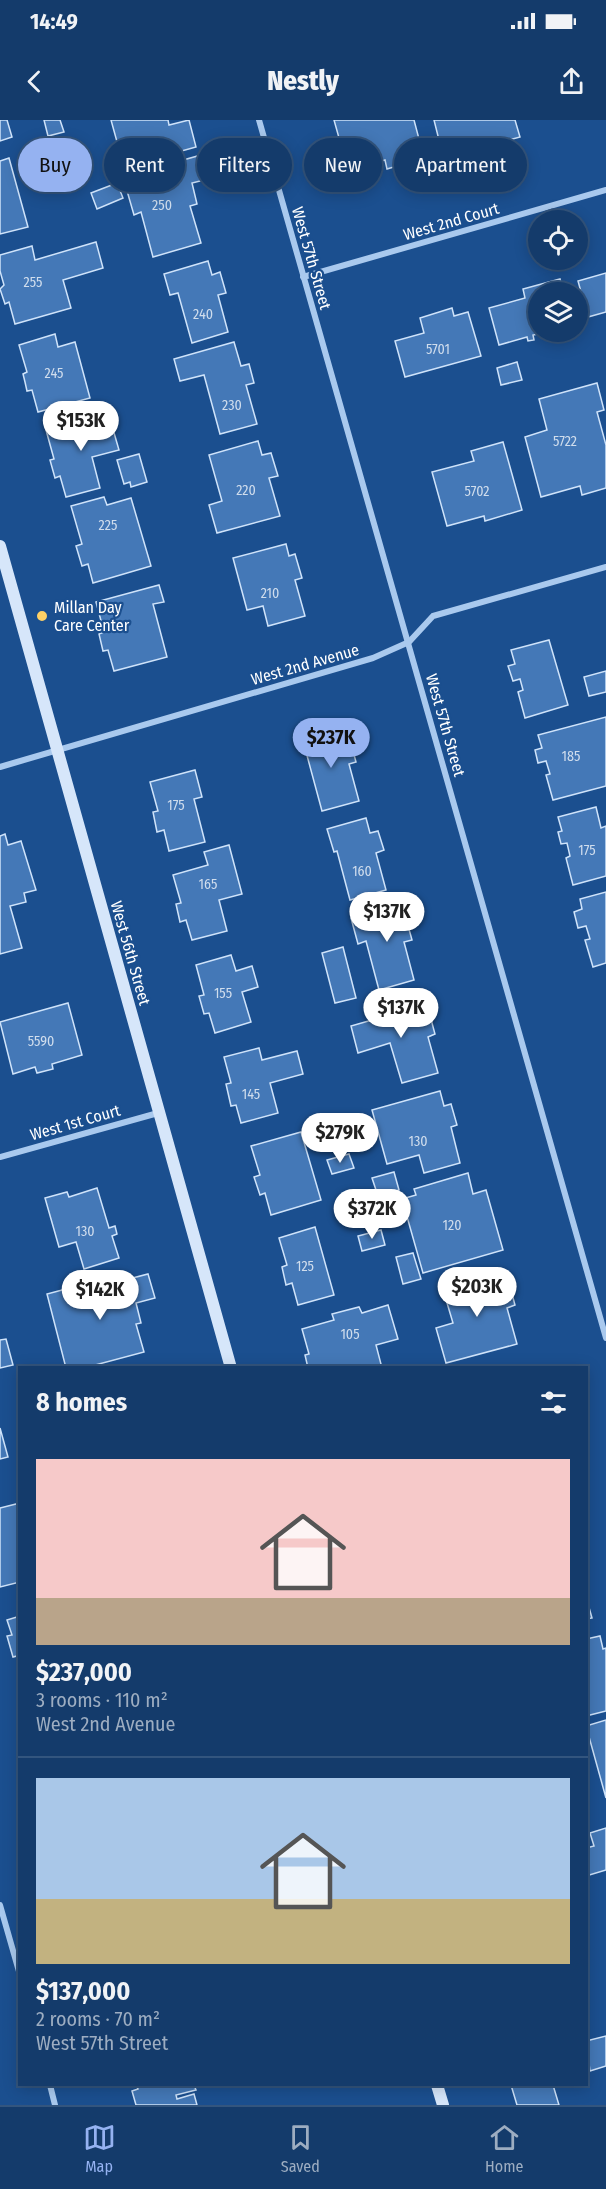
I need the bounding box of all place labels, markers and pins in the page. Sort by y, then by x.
pin: $153K [39,401,123,452]
place label: Millan Day Care Center [54,598,130,635]
marker: Millan Day Care Center [35,609,49,623]
pin: $237K [289,718,373,769]
pin: $137K [345,892,429,943]
pin: $137K [359,988,443,1039]
pin: $279K [298,1113,382,1164]
pin: $372K [330,1189,414,1240]
pin: $203K [435,1267,519,1318]
pin: $142K [58,1270,142,1321]

